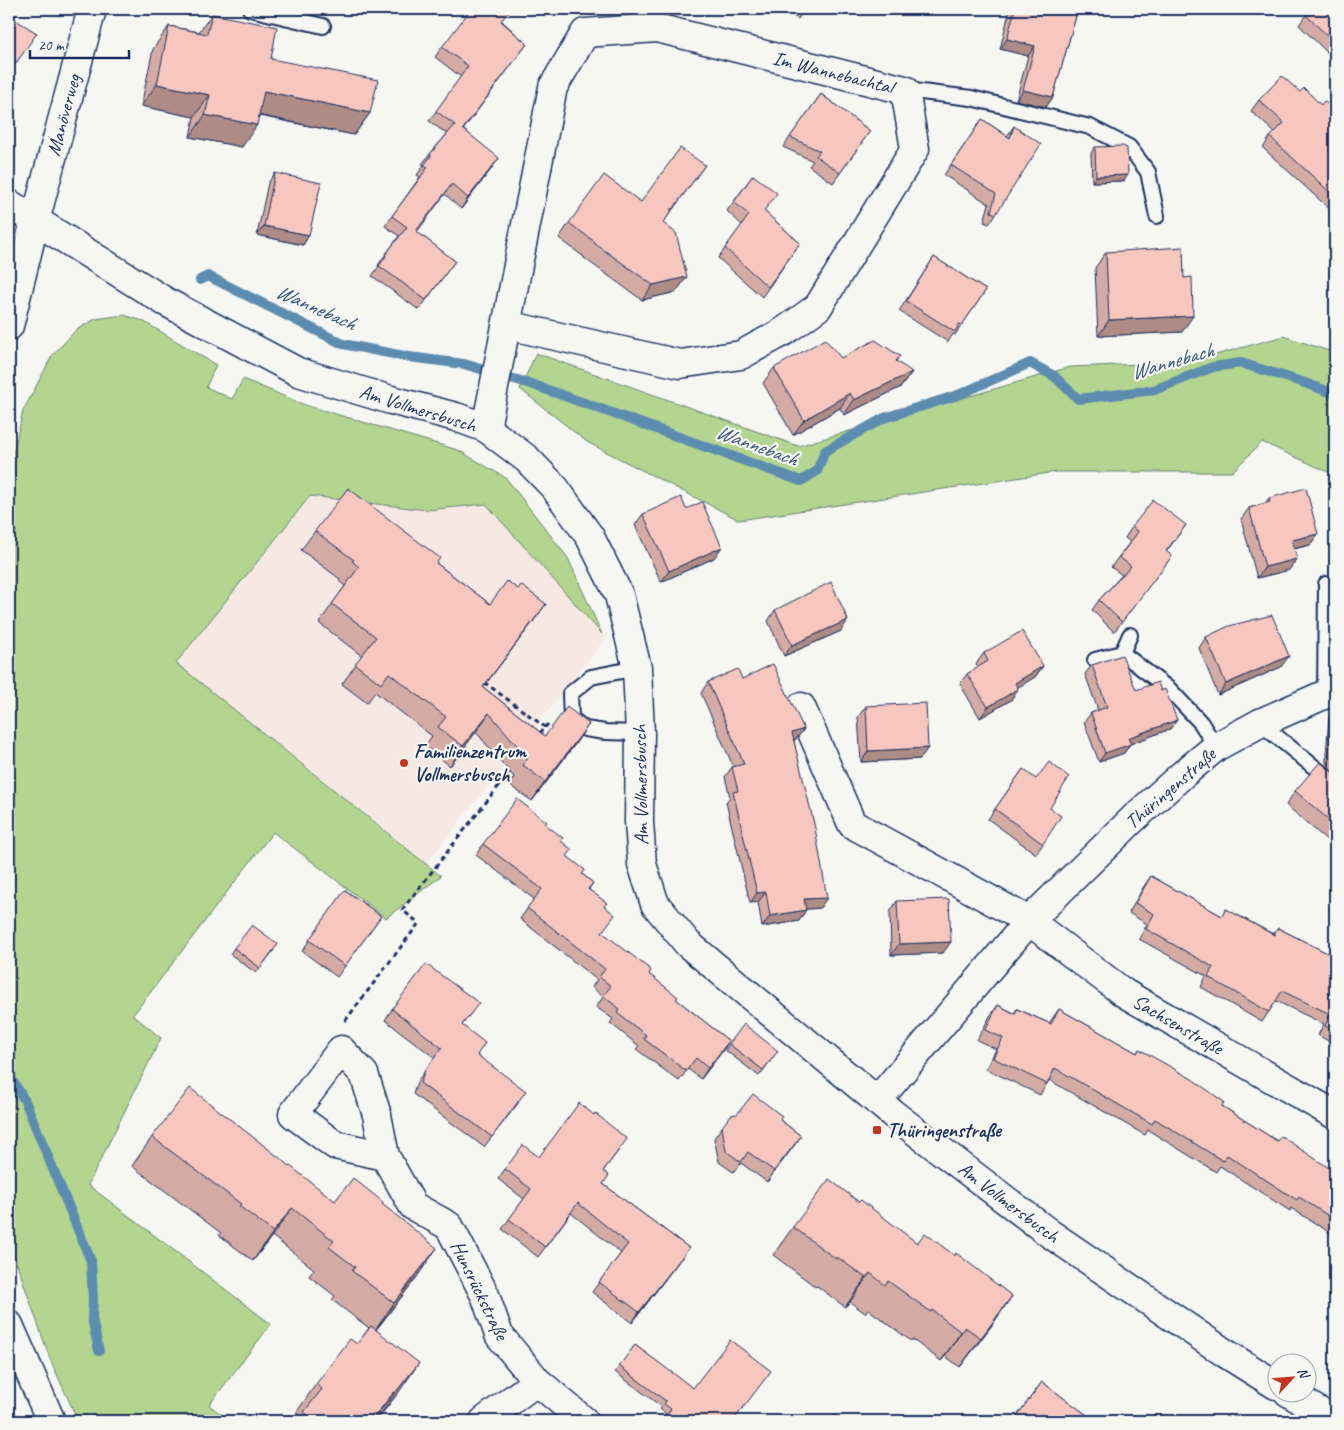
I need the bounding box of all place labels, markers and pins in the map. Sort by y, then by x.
place label: Familienzentrum Vollmersbusch [414,739,528,787]
marker: Familienzentrum Vollmersbusch [398,757,410,769]
place label: Thüringenstraße [887,1118,1003,1143]
marker: Thüringenstraße [871,1124,883,1136]

